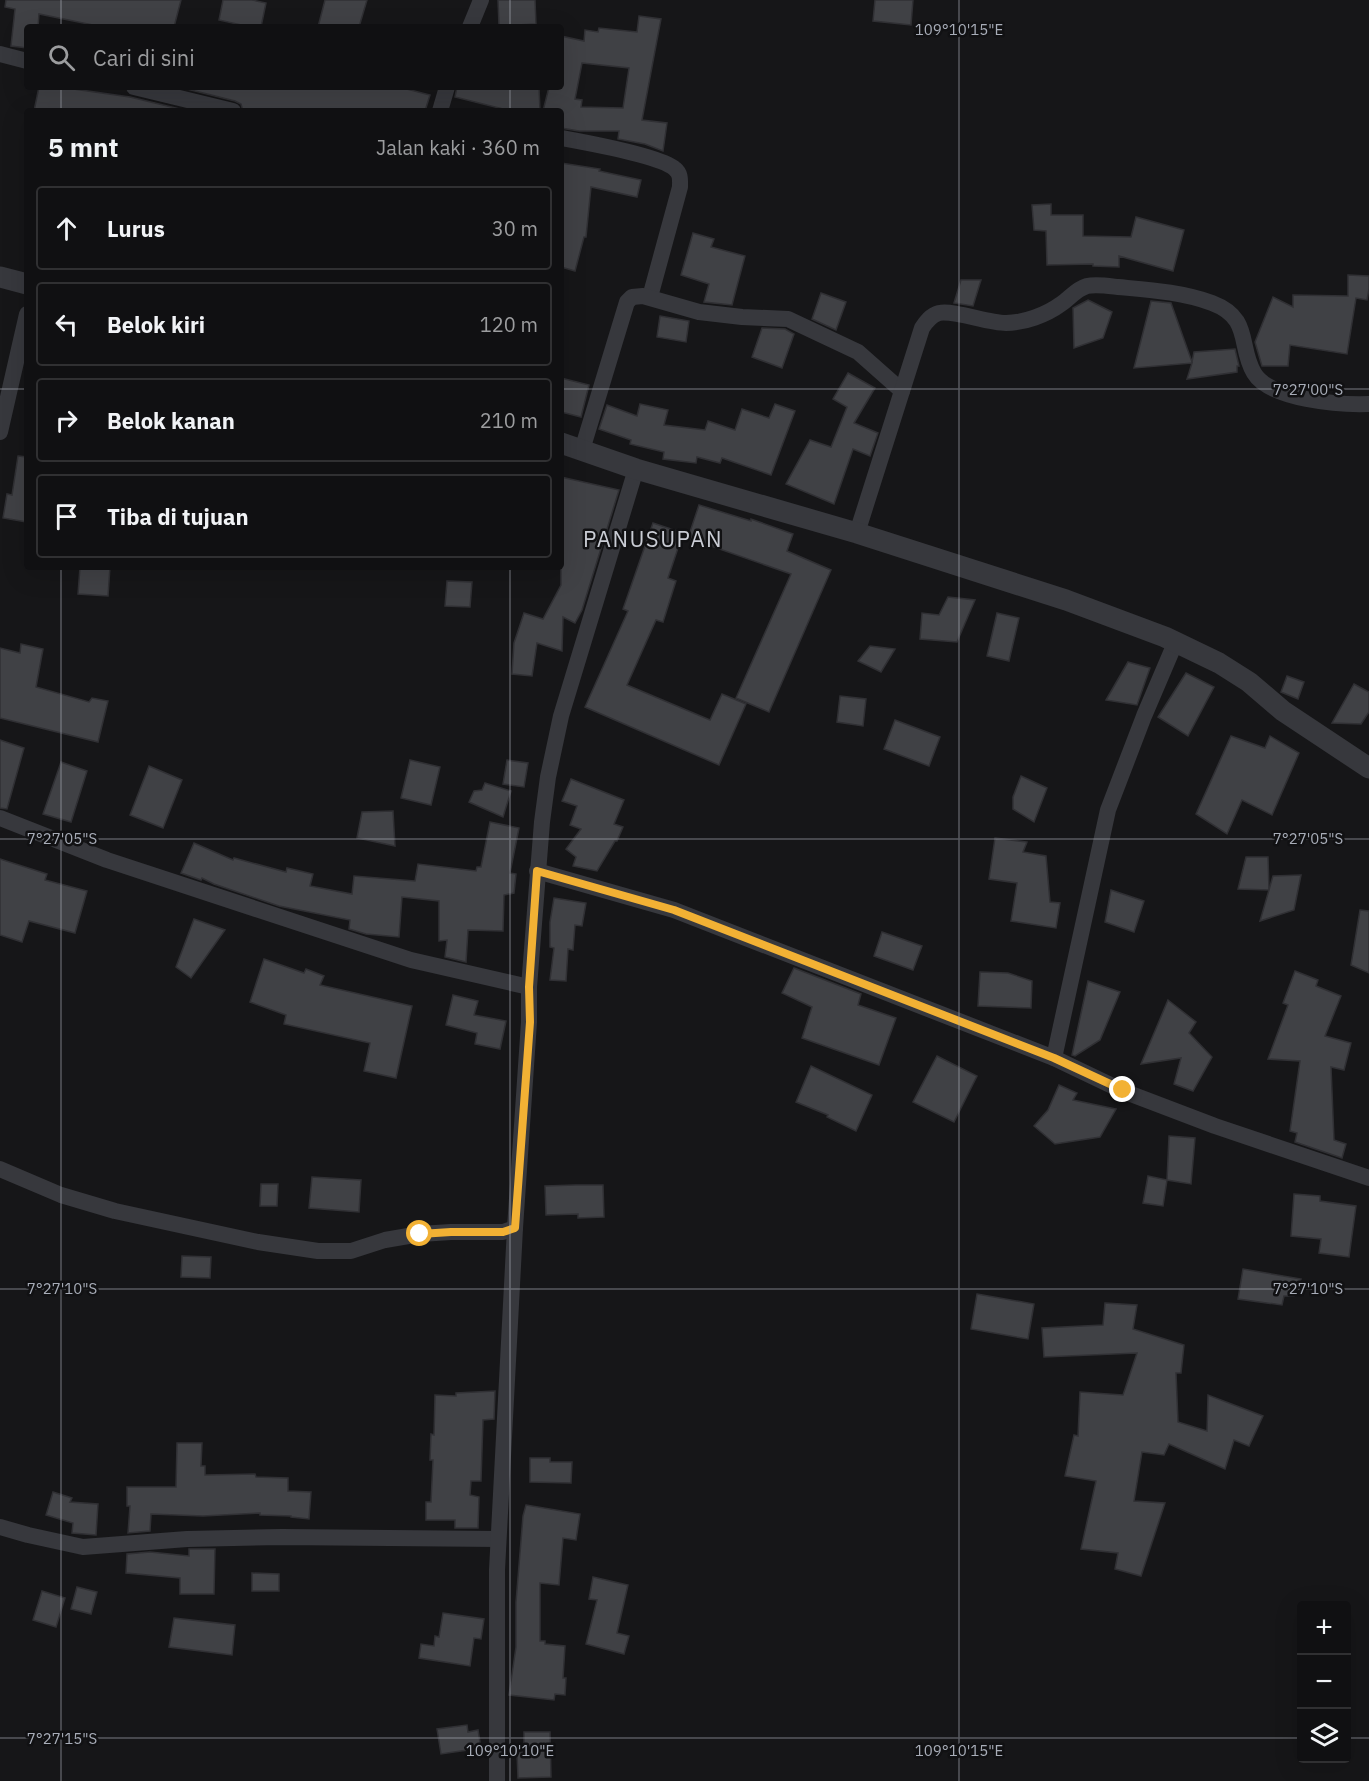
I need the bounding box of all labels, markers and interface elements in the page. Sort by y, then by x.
text: 109°10'15"E [915,20,1003,39]
search box [24,24,564,90]
icon: search [45,41,78,74]
text: Cari di sini [93,43,195,72]
text: 5 mnt [48,130,118,164]
text: Jalan kaki · 360 m [376,134,540,161]
icon: ahead [50,212,83,245]
text: Lurus [107,214,165,243]
text: 30 m [492,215,538,242]
icon: left [50,308,83,341]
text: Belok kiri [107,310,205,339]
text: 120 m [480,311,538,338]
text: 7°27'00"S [1273,380,1343,399]
icon: right [50,404,83,437]
text: Belok kanan [107,406,235,435]
text: 210 m [480,407,538,434]
icon: arrive [50,500,83,533]
text: Tiba di tujuan [107,502,249,531]
district label: PANUSUPAN [583,524,723,553]
text: 7°27'05"S [27,829,97,848]
text: 7°27'05"S [1273,829,1343,848]
route end [1109,1076,1135,1102]
route start [406,1220,432,1246]
text: 7°27'10"S [27,1279,97,1298]
text: 7°27'10"S [1273,1279,1343,1298]
map controls [1297,1601,1351,1763]
button: + [1297,1601,1351,1655]
button: − [1297,1655,1351,1709]
button: layers [1297,1709,1351,1763]
text: 7°27'15"S [27,1729,97,1748]
text: 109°10'10"E [466,1741,554,1760]
text: 109°10'15"E [915,1741,1003,1760]

